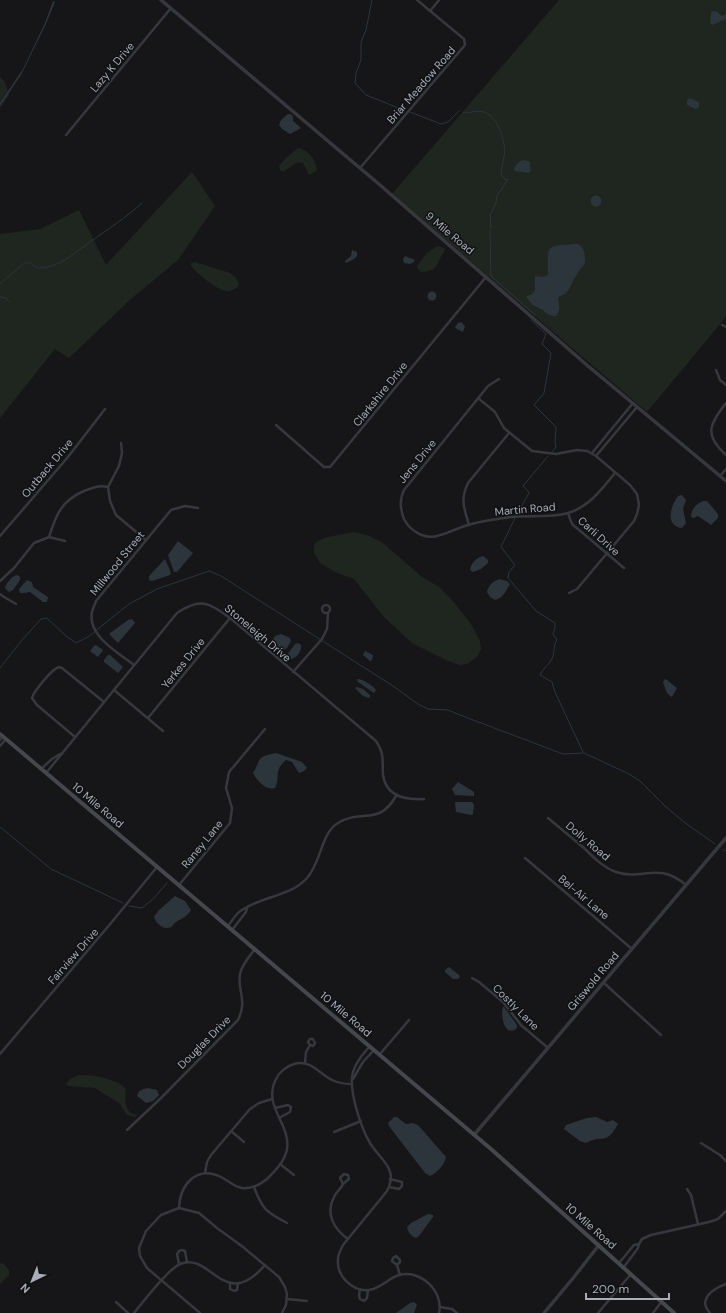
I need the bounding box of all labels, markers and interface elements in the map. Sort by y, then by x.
street label: Lazy K Drive [87,39,137,95]
street label: Briar Meadow Road [384,43,458,127]
street label: 9 Mile Road [423,209,477,257]
street label: Clarkshire Drive [350,359,410,429]
street label: Outback Drive [18,436,76,500]
street label: Jens Drive [395,436,439,486]
street label: Martin Road [494,499,556,519]
street label: Carli Drive [575,513,623,559]
street label: Millwood Street [87,528,147,598]
street label: Stoneleigh Drive [222,601,294,665]
street label: Yerkes Drive [158,635,208,691]
street label: 10 Mile Road [69,779,127,831]
street label: Raney Lane [178,817,226,871]
street label: Dolly Road [563,818,613,864]
street label: Bel-Air Lane [556,872,612,922]
street label: Fairview Drive [45,925,101,987]
street label: Griswold Road [564,948,622,1013]
street label: Costly Lane [490,981,542,1033]
street label: 10 Mile Road [317,988,375,1040]
street label: Douglas Drive [174,1012,234,1072]
street label: 10 Mile Road [563,1200,619,1252]
north arrow [12,1261,52,1301]
scale bar [586,1275,669,1301]
text: N [17,1280,33,1296]
text: 200 m [592,1281,629,1297]

